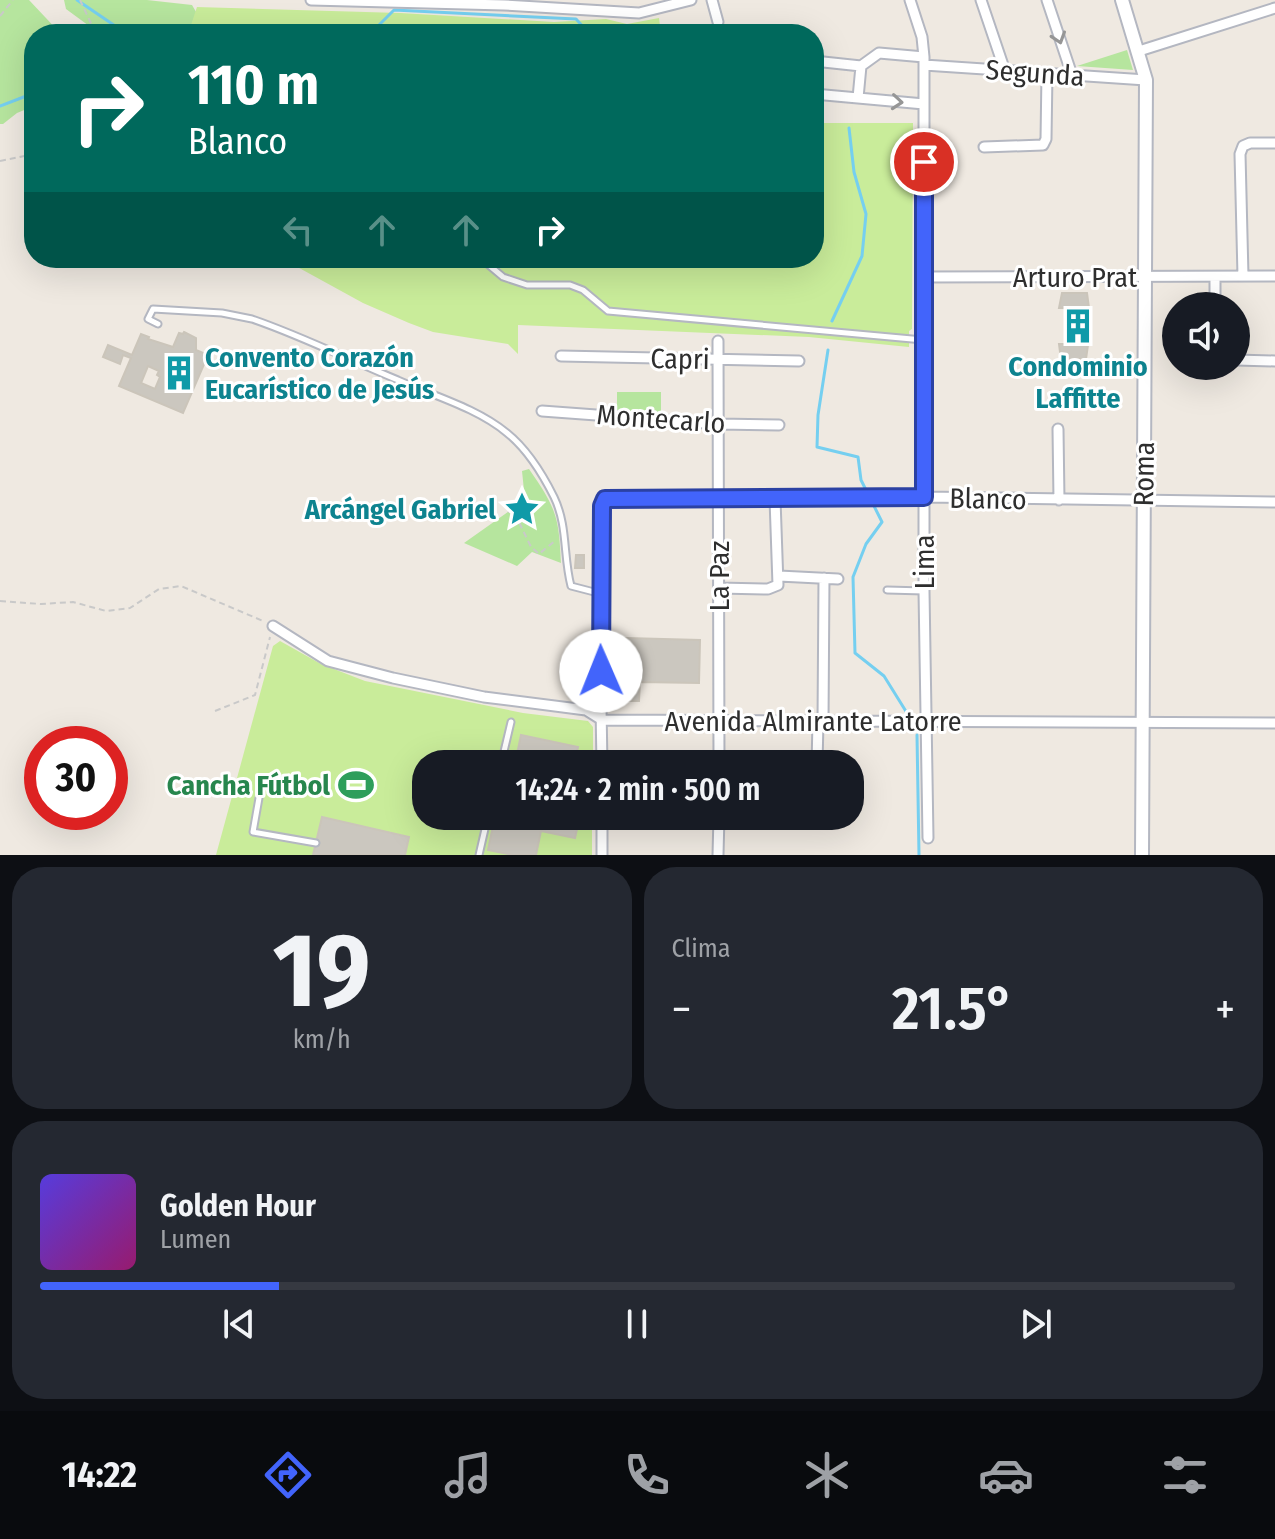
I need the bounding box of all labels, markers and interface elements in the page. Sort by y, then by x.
one-way arrow [1050,30,1066,44]
text: 110 m [188,52,319,119]
street label: Segunda [985,53,1085,93]
icon: right [56,56,160,160]
one-way arrow [891,93,904,110]
text: Blanco [188,120,287,164]
pin [890,128,958,196]
icon: arrive [902,140,946,184]
icon: left [276,208,320,252]
icon: ahead [360,208,404,252]
icon: ahead [444,208,488,252]
icon: right [528,208,572,252]
street label: Arturo Prat [1013,261,1138,294]
map controls [1162,292,1250,380]
button: sound [1162,292,1250,380]
building icon: Condominio Laffitte [1059,307,1097,345]
place label: Convento Corazón Eucarístico de Jesús [205,341,434,406]
street label: Capri [650,342,710,376]
place label: Condominio Laffitte [1008,350,1148,415]
building icon: Convento Corazón Eucarístico de Jesús [160,354,198,392]
street label: Montecarlo [595,398,727,440]
street label: Roma [1127,441,1161,507]
street label: Blanco [949,482,1027,516]
place icon: Arcángel Gabriel [503,490,541,528]
place label: Arcángel Gabriel [304,493,496,526]
street label: Lima [908,535,941,589]
street label: La Paz [703,541,736,611]
position arrow [559,629,643,713]
street label: Avenida Almirante Latorre [664,705,962,738]
speed limit sign: 30 [24,726,128,830]
sports icon: Cancha Fútbol [337,766,375,804]
place label: Cancha Fútbol [167,769,330,802]
text: 14:24 · 2 min · 500 m [515,772,761,808]
text: 19 [273,909,371,1034]
text: Clima [672,933,731,964]
text: 21.5° [892,973,1014,1045]
text: − [672,983,691,1036]
text: + [1215,983,1235,1036]
text: km/h [293,1024,351,1055]
text: Golden Hour [160,1188,316,1224]
text: Lumen [160,1224,231,1255]
icon: previous [217,1302,261,1346]
icon: pause [615,1302,659,1346]
icon: next [1014,1302,1058,1346]
icon: directions [260,1447,316,1503]
icon: music [440,1447,496,1503]
icon: phone [619,1447,675,1503]
icon: climate [799,1447,855,1503]
icon: car [978,1447,1034,1503]
icon: filters [1157,1447,1213,1503]
text: 14:22 [62,1453,137,1497]

